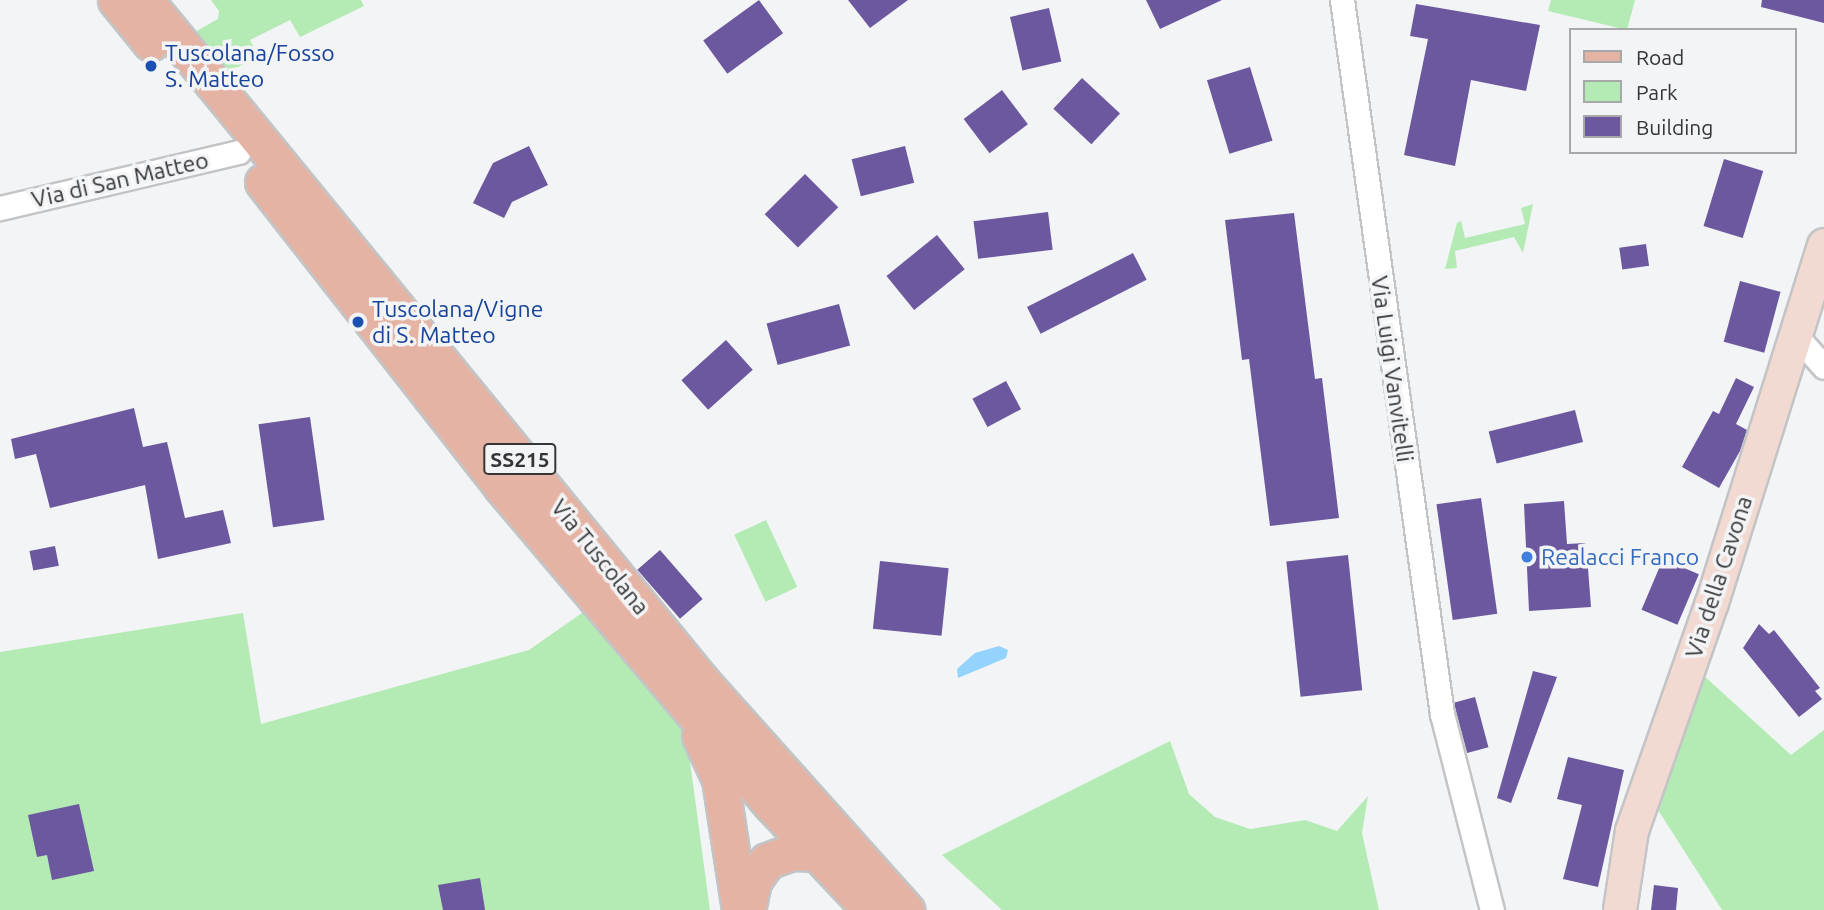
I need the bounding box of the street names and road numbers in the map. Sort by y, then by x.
street label: Via di San Matteo [29,146,211,214]
street label: Via Luigi Vanvitelli [1365,274,1419,464]
road number: SS215 [483,442,557,476]
street label: Via della Cavona [1680,492,1758,662]
street label: Via Tuscolana [545,494,655,620]

